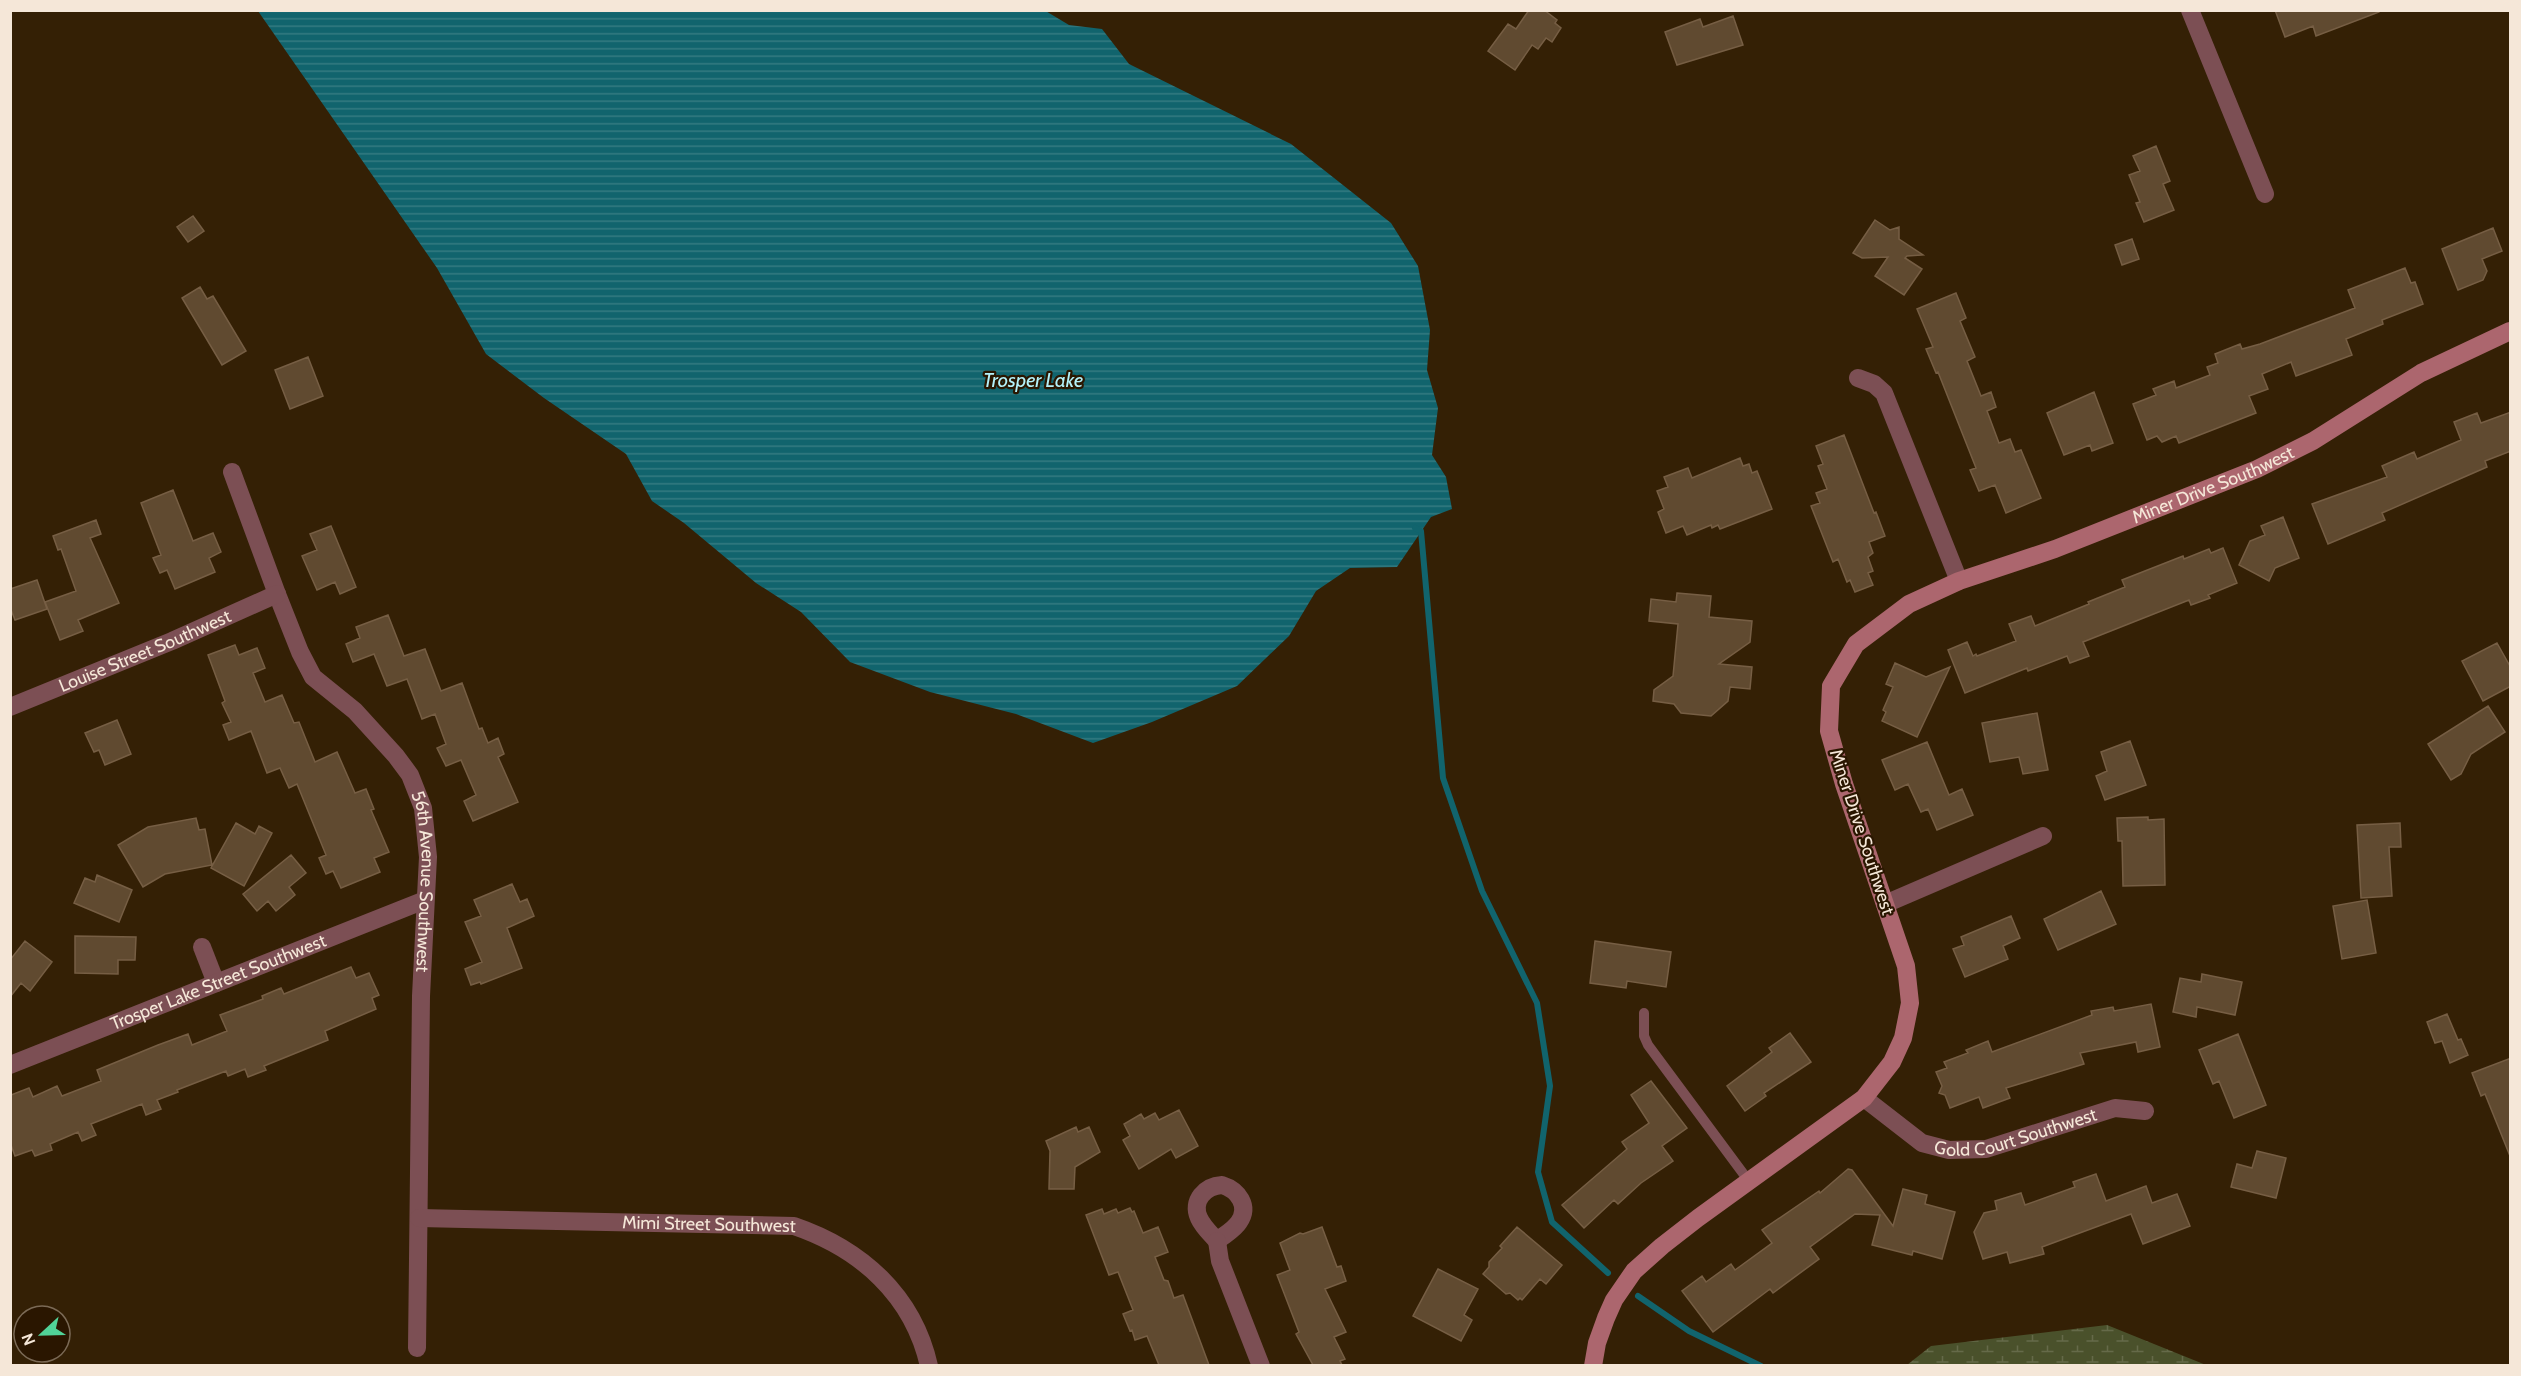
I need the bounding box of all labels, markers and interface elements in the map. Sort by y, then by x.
water label: Trosper Lake [983,368,1083,392]
street label: Miner Drive Southwest [2129,441,2297,528]
street label: Louise Street Southwest [56,605,234,697]
street label: Miner Drive Southwest [1825,746,1899,918]
street label: 56th Avenue Southwest [406,787,439,973]
street label: Trosper Lake Street Southwest [107,930,329,1035]
street label: Gold Court Southwest [1932,1104,2099,1161]
street label: Mimi Street Southwest [622,1211,796,1237]
north arrow [12,1304,72,1364]
text: N [18,1331,39,1348]

